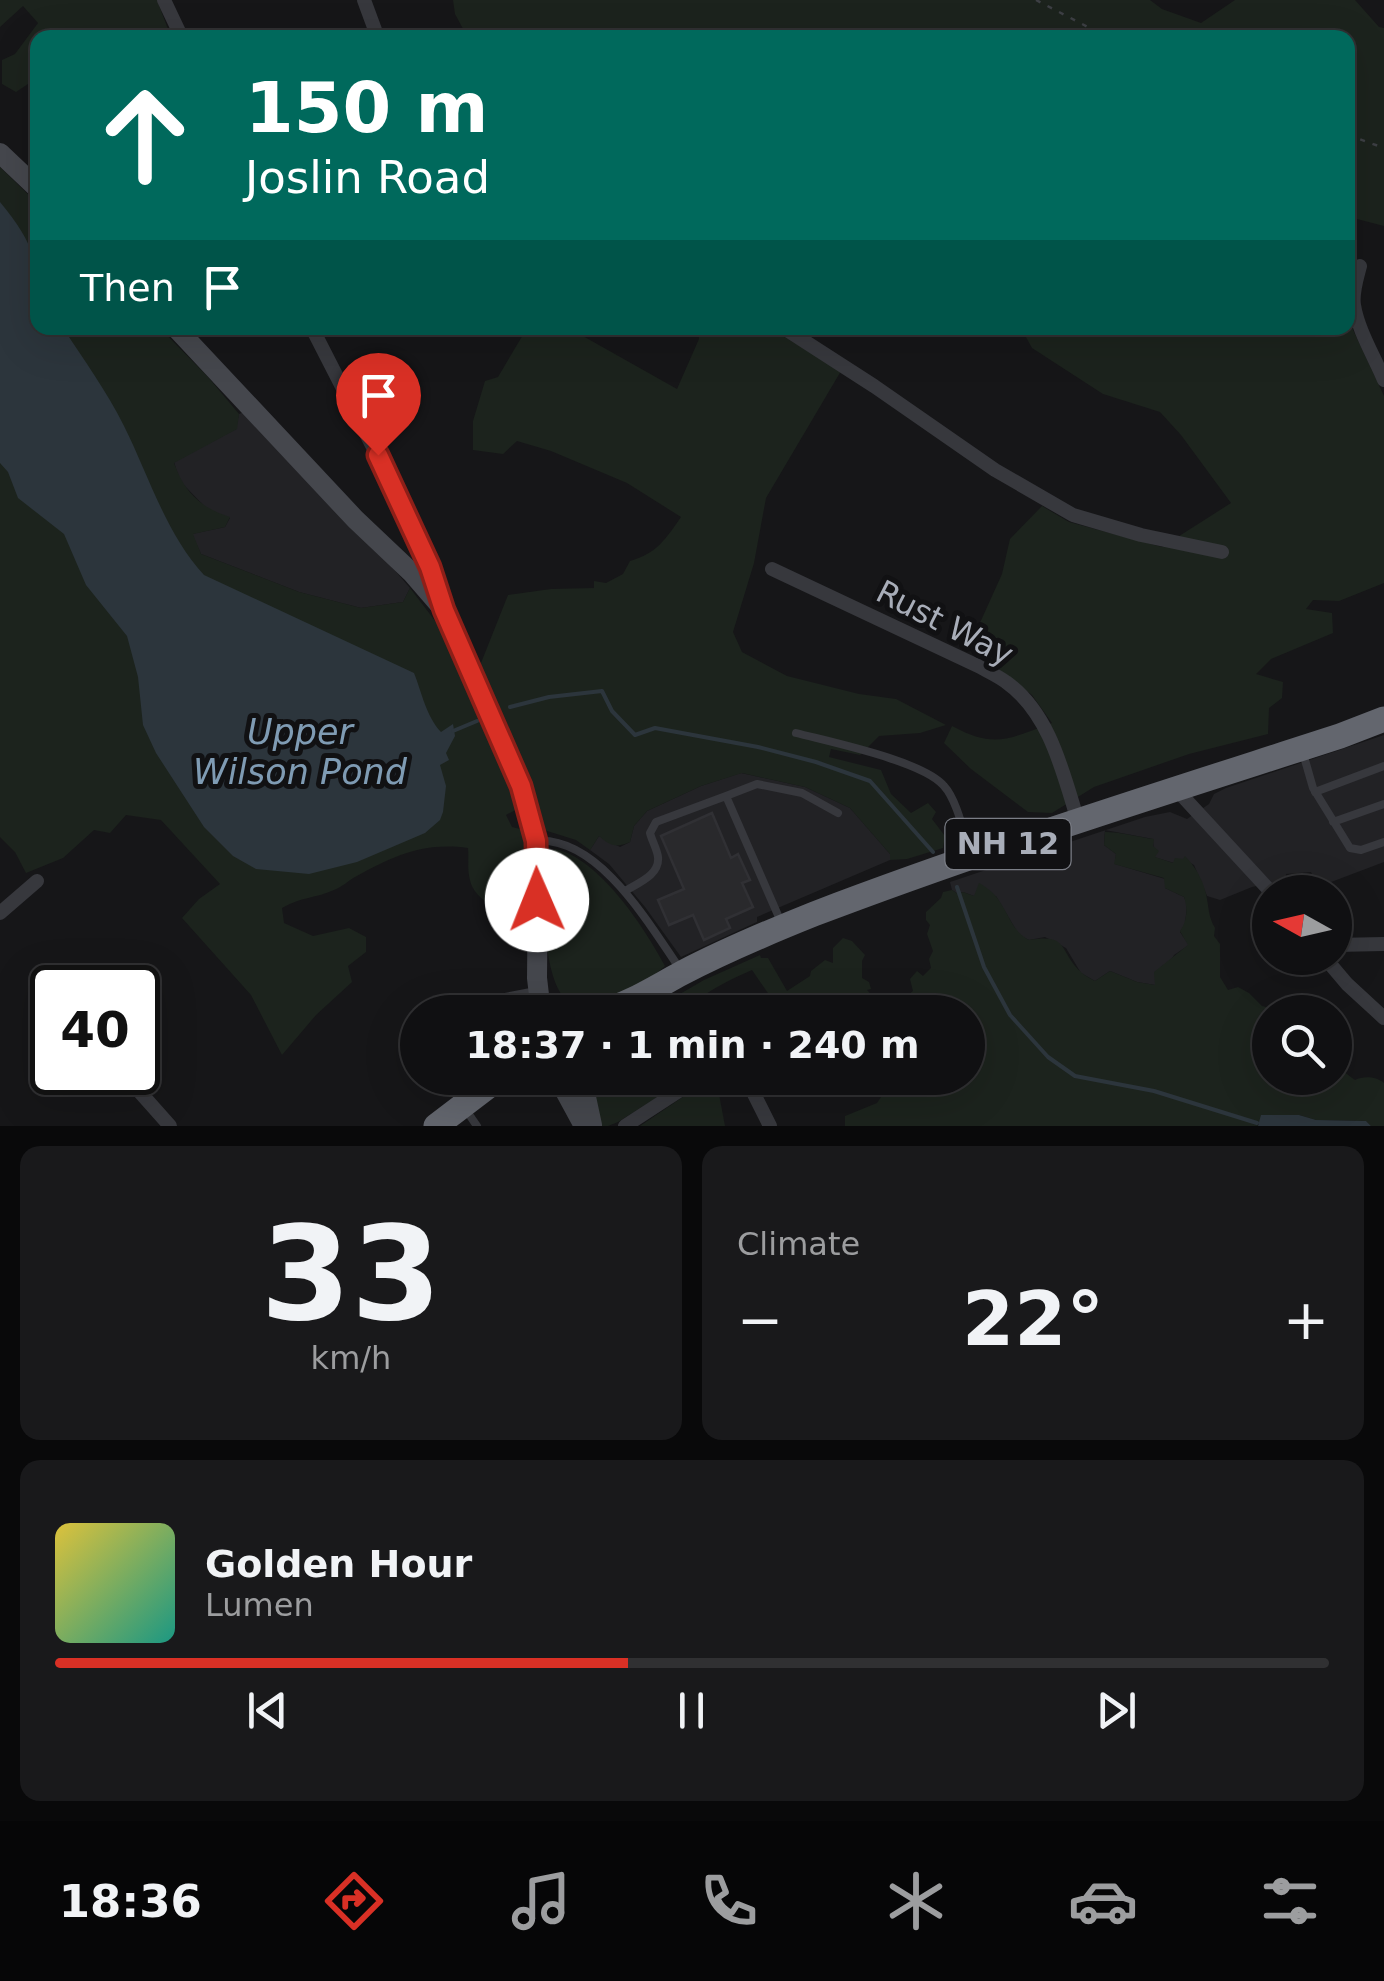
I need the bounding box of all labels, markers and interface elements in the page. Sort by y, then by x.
text: 150 m [245,67,488,149]
icon: ahead [80,70,210,200]
text: Joslin Road [245,151,490,204]
icon: arrive [195,260,250,315]
text: Then [80,266,175,310]
pin [336,353,421,456]
icon: arrive [351,368,406,423]
street label: Rust Way [870,572,1020,674]
water label: Upper Wilson Pond [193,712,408,792]
road number: NH 12 [946,819,1070,869]
position arrow [485,848,589,952]
north arrow [1252,875,1352,975]
map controls [1252,875,1352,1095]
speed limit sign: 40 [30,965,160,1095]
button: search [1252,995,1352,1095]
text: 18:37 · 1 min · 240 m [465,1023,920,1067]
text: 33 [261,1198,441,1350]
text: Climate [737,1225,860,1263]
text: 22° [962,1275,1104,1363]
text: − [737,1288,783,1352]
text: + [1283,1288,1329,1352]
text: km/h [311,1339,391,1377]
text: Golden Hour [205,1542,472,1586]
text: Lumen [205,1586,314,1624]
icon: previous [240,1683,295,1738]
icon: pause [664,1683,719,1738]
icon: next [1089,1683,1144,1738]
icon: directions [319,1866,389,1936]
icon: music [506,1866,576,1936]
icon: phone [694,1866,764,1936]
icon: climate [881,1866,951,1936]
icon: car [1068,1866,1138,1936]
icon: filters [1255,1866,1325,1936]
text: 18:36 [59,1875,202,1928]

